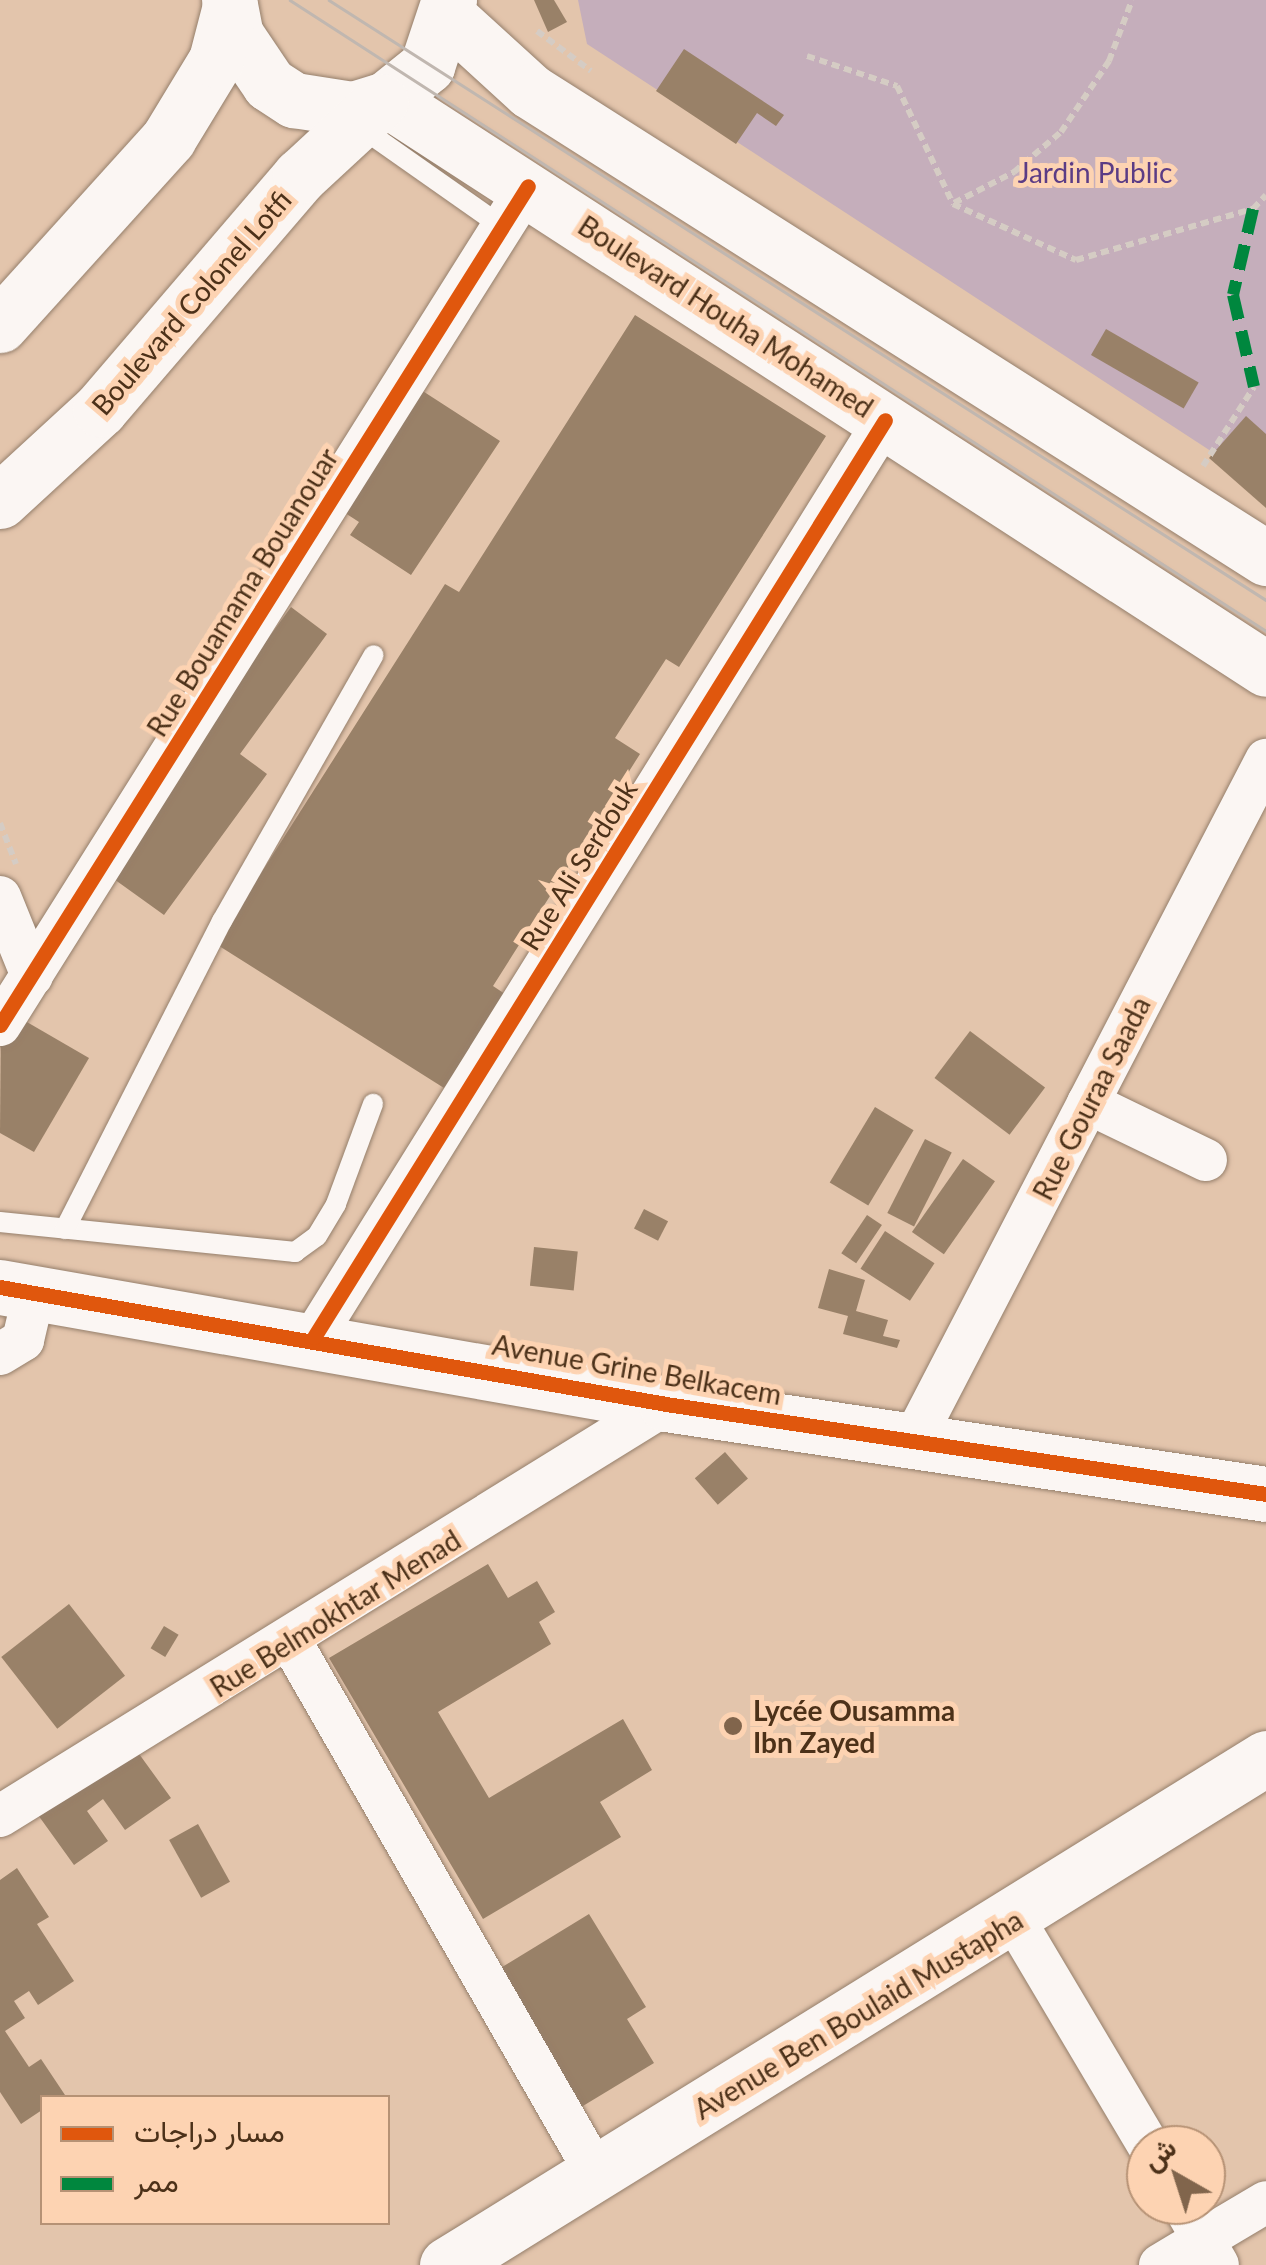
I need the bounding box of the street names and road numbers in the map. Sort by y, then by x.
street label: Boulevard Colonel Lotfi [84,183,298,421]
street label: Boulevard Houha Mohamed [572,208,880,424]
street label: Rue Bouamama Bouanouar [139,442,345,742]
street label: Rue Ali Serdouk [512,773,644,957]
street label: Rue Gouraa Saada [1025,991,1157,1205]
street label: Avenue Grine Belkacem [490,1327,784,1411]
street label: Rue Belmokhtar Menad [203,1522,467,1704]
street label: Avenue Ben Boulaid Mustapha [688,1902,1028,2126]

